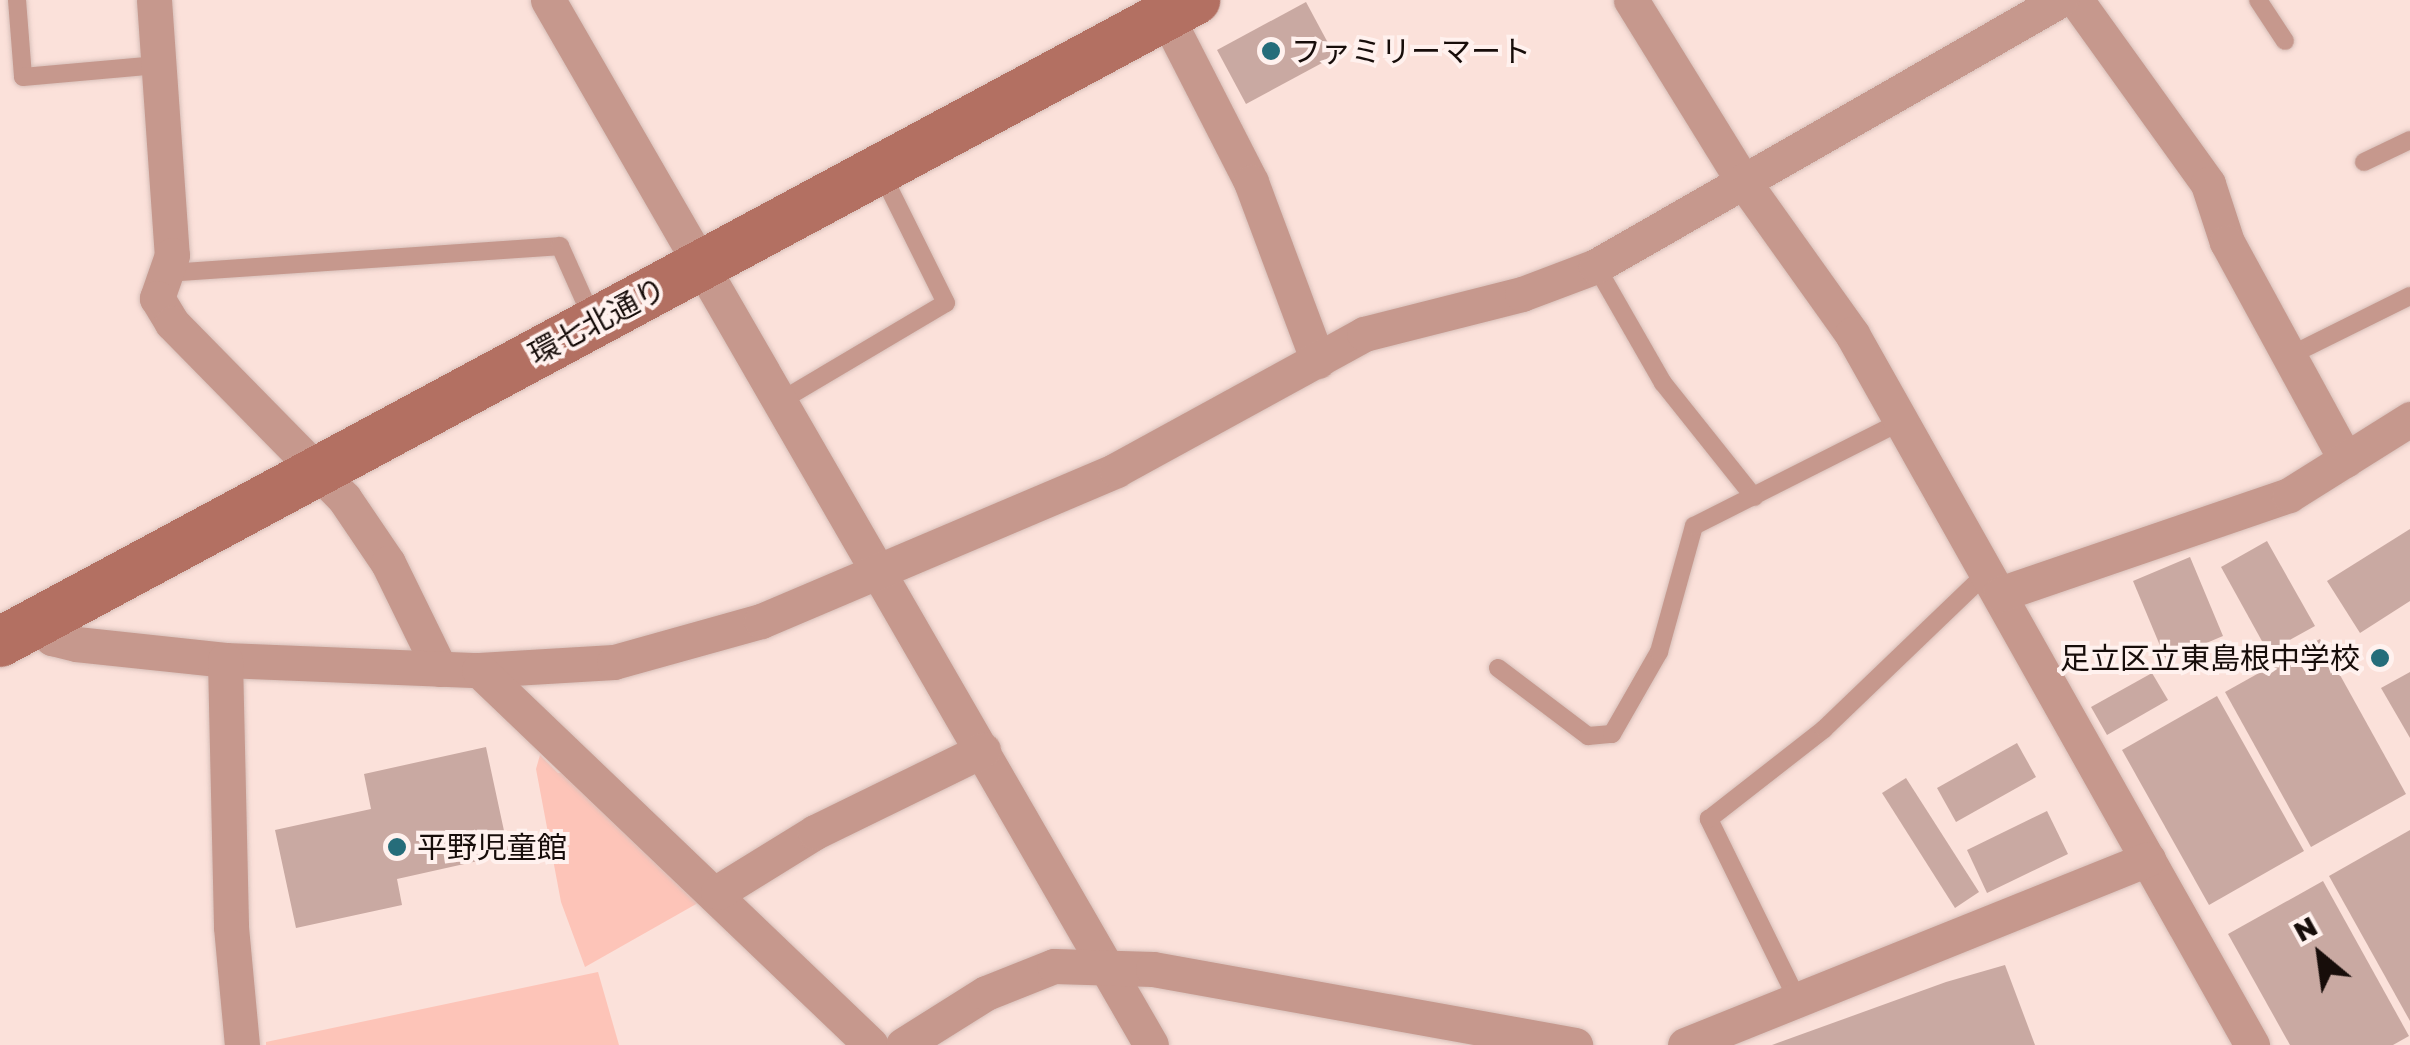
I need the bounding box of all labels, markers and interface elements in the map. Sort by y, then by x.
place label: ファミリーマート [1291,33,1531,69]
marker: ファミリーマート [1260,40,1282,62]
street label: 環七北通り [522,270,672,372]
place label: 足立区立東島根中学校 [2060,640,2360,676]
marker: 足立区立東島根中学校 [2369,647,2391,669]
place label: 平野児童館 [417,829,567,865]
marker: 平野児童館 [386,836,408,858]
north arrow [2270,905,2370,1005]
text: N [2288,909,2323,948]

